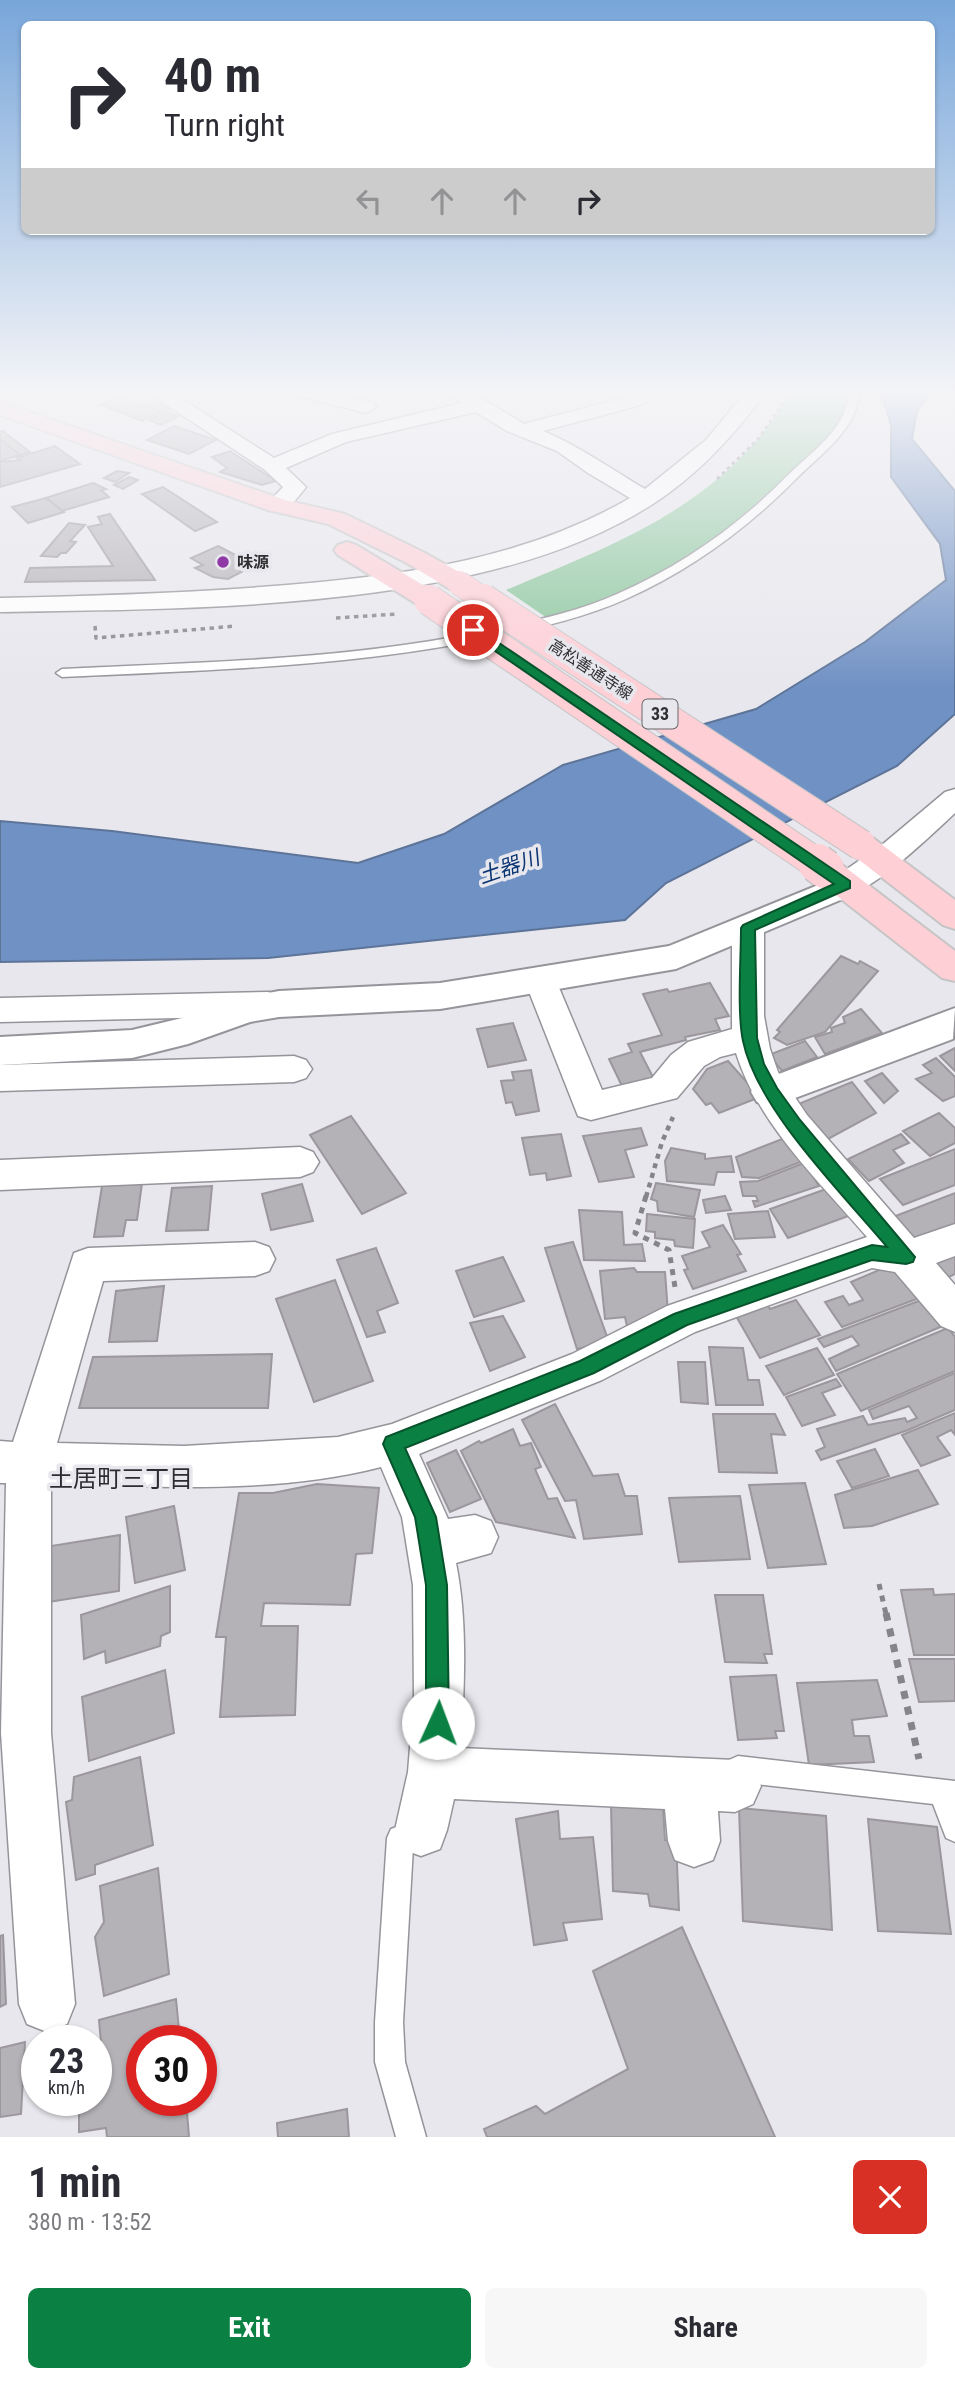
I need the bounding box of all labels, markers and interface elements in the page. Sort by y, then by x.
text: 40 m [164,47,261,104]
icon: right [49,49,140,140]
text: Turn right [164,106,285,144]
icon: left [350,182,388,220]
icon: ahead [423,182,461,220]
icon: ahead [496,182,534,220]
icon: right [569,182,607,220]
place label: 味源 [237,553,269,572]
marker: 味源 [215,554,231,570]
pin [443,600,503,660]
icon: arrive [454,611,492,649]
street label: 高松善通寺線 [545,635,636,704]
road number: 33 [642,700,678,728]
water label: 土器川 [475,845,545,889]
district label: 土居町三丁目 [49,1465,193,1493]
position arrow [401,1686,475,1760]
speed limit sign: 30 [126,2025,217,2116]
text: 23 [49,2041,84,2082]
text: km/h [48,2077,85,2098]
text: 1 min [28,2158,121,2207]
button: close [853,2160,927,2234]
text: 380 m · 13:52 [28,2209,152,2236]
button: Exit [28,2288,471,2368]
button: Share [485,2288,927,2368]

